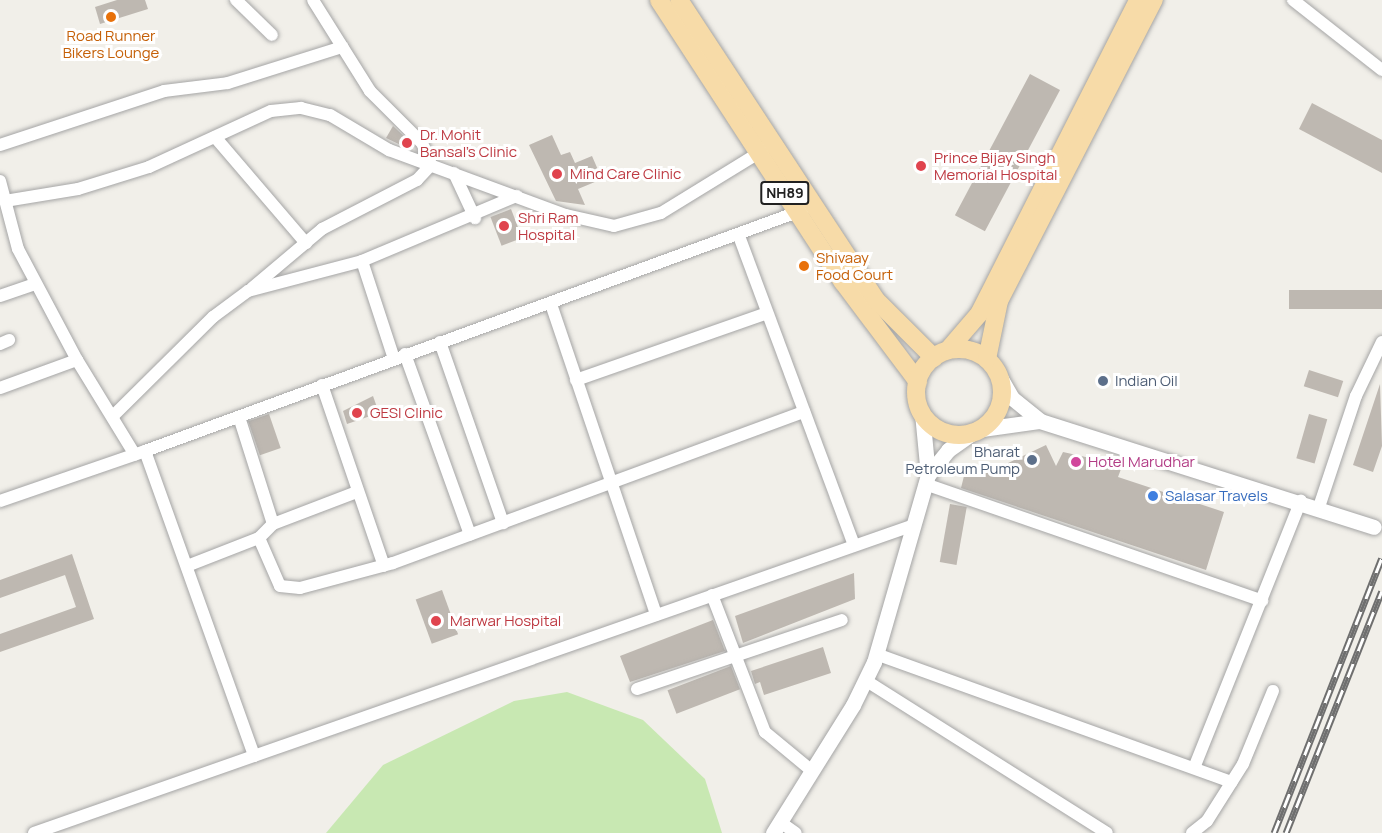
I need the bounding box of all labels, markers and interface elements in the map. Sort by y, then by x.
marker: Road Runner Bikers Lounge [104,10,118,24]
place label: Road Runner Bikers Lounge [63,26,159,61]
place label: Dr. Mohit Bansal's Clinic [420,125,517,160]
marker: Dr. Mohit Bansal's Clinic [398,134,416,152]
place label: Prince Bijay Singh Memorial Hospital [934,148,1058,183]
marker: Prince Bijay Singh Memorial Hospital [912,157,930,175]
marker: Mind Care Clinic [548,165,566,183]
place label: Mind Care Clinic [570,165,681,183]
road number: NH89 [760,182,810,204]
place label: Shri Ram Hospital [518,208,579,243]
marker: Shri Ram Hospital [495,217,513,235]
place label: Shivaay Food Court [816,248,893,283]
marker: Shivaay Food Court [797,259,811,273]
place label: Indian Oil [1115,372,1178,390]
marker: Indian Oil [1096,374,1110,388]
marker: GESI Clinic [348,404,366,422]
place label: GESI Clinic [370,404,443,422]
place label: Bharat Petroleum Pump [906,442,1020,477]
marker: Bharat Petroleum Pump [1025,453,1039,467]
place label: Hotel Marudhar [1088,453,1195,471]
marker: Hotel Marudhar [1069,455,1083,469]
place label: Salasar Travels [1165,487,1268,505]
marker: Salasar Travels [1146,489,1160,503]
marker: Marwar Hospital [427,612,445,630]
place label: Marwar Hospital [450,612,561,630]

